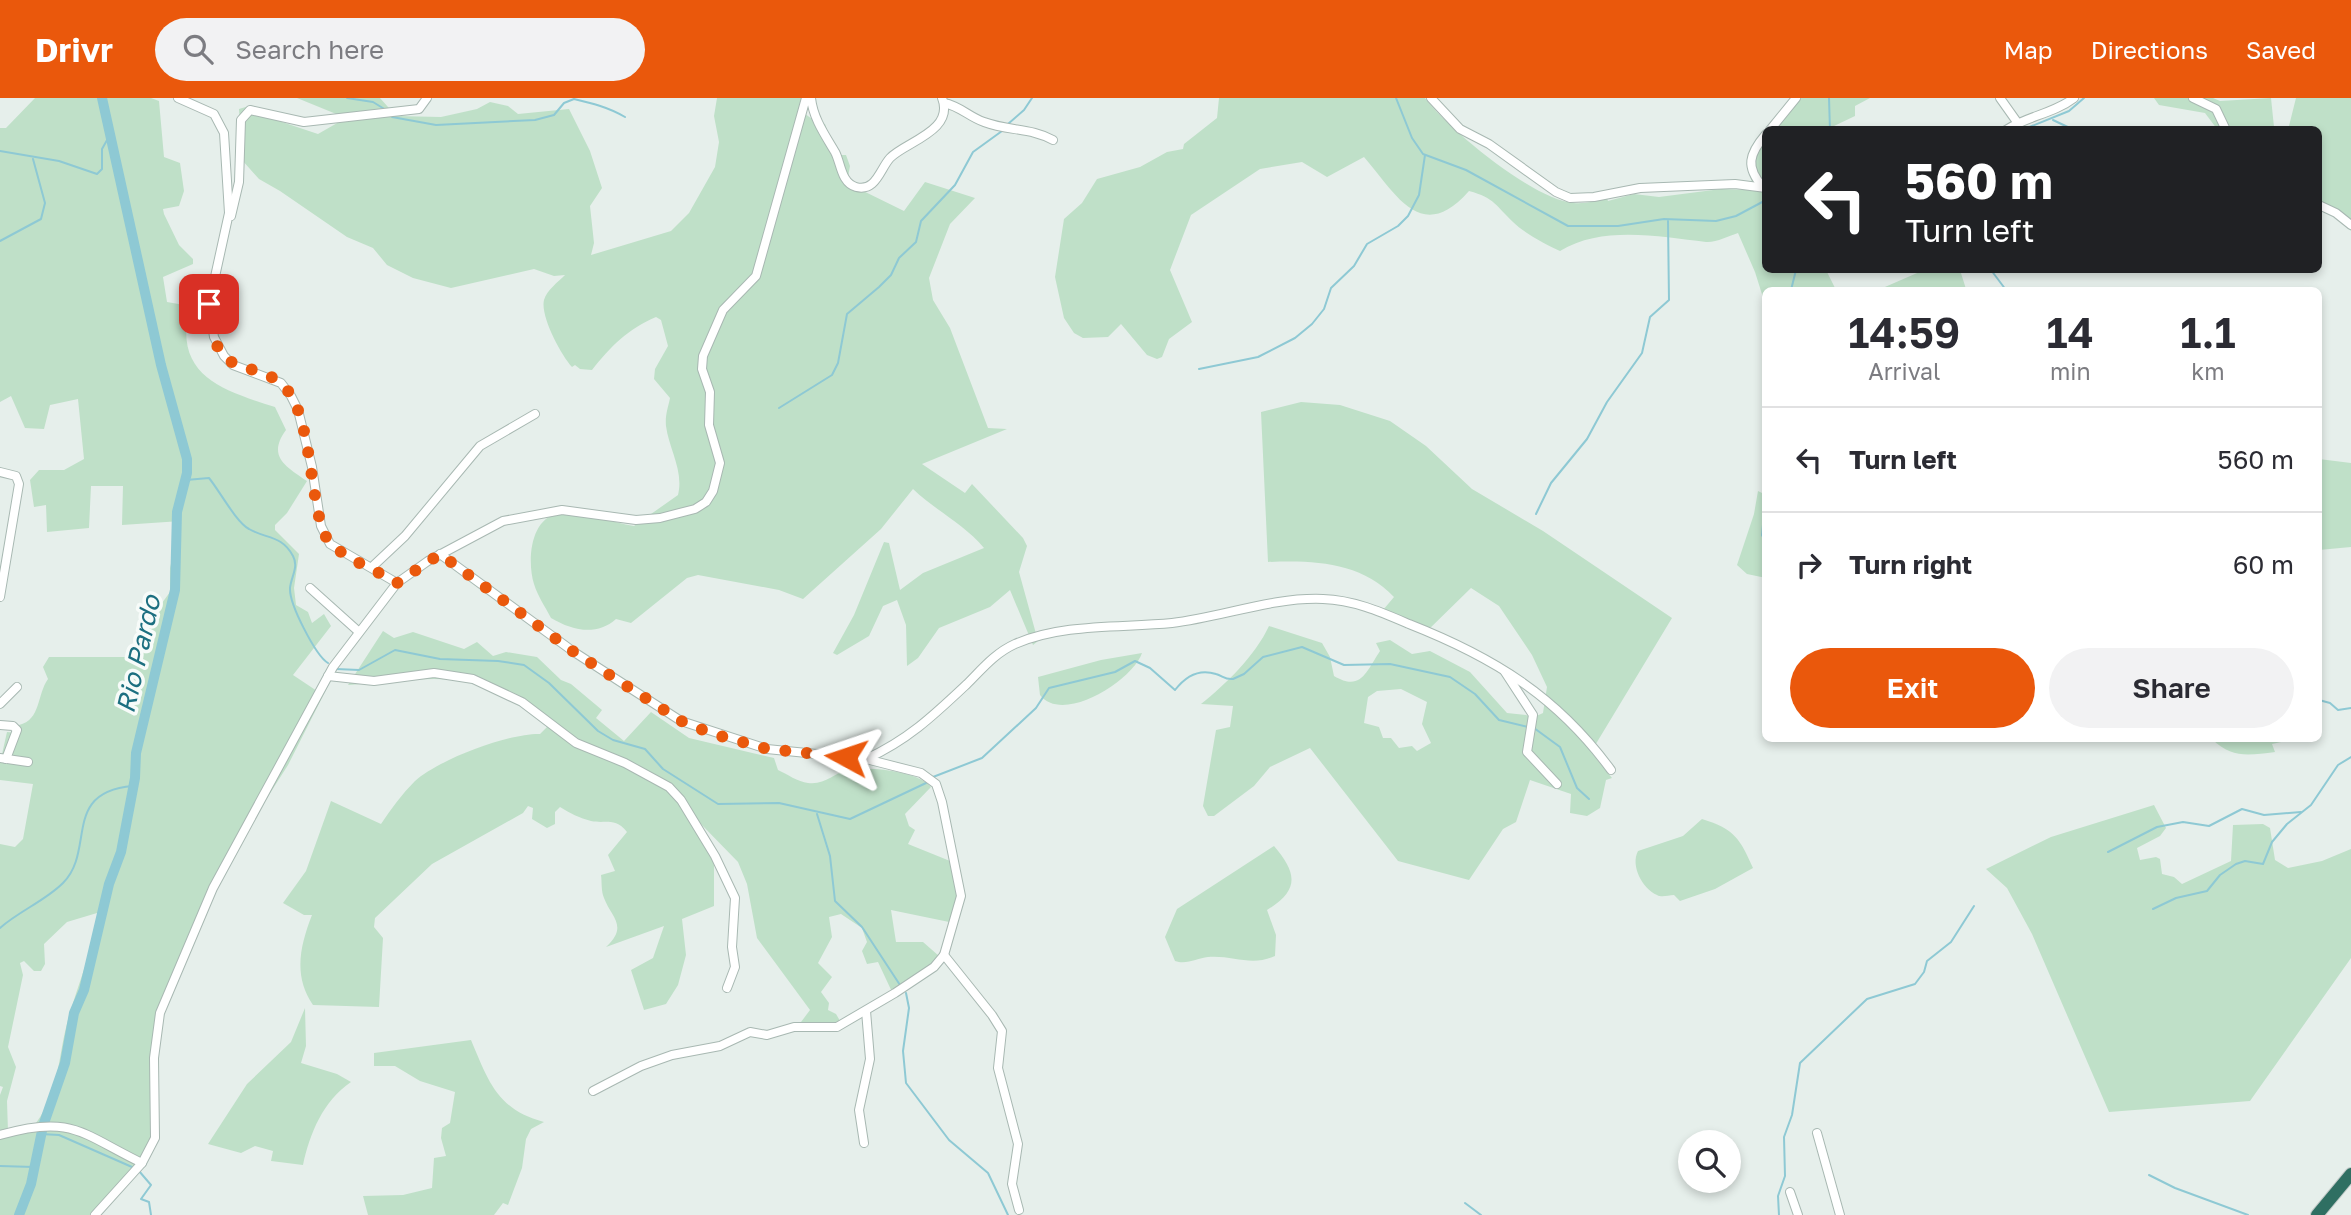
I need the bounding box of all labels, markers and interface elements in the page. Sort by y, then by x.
search box [155,18,645,81]
text: Drivr [35,30,113,69]
icon: search [179,30,217,68]
text: Search here [235,34,384,65]
text: Map [2004,35,2053,64]
text: Directions [2091,35,2208,64]
text: Saved [2246,35,2316,64]
text: 560 m [1905,151,2053,210]
icon: left [1790,154,1881,245]
text: Turn left [1905,211,2034,249]
pin [179,274,239,334]
icon: arrive [190,285,228,323]
text: 14:59 [1848,307,1960,357]
text: 14 [2047,307,2094,357]
text: 1.1 [2180,307,2236,357]
text: Arrival [1868,357,1940,385]
text: min [2050,357,2091,385]
text: km [2191,357,2225,385]
icon: left [1790,441,1828,479]
text: Turn left [1849,444,1957,475]
text: 560 m [2218,444,2294,475]
icon: right [1790,546,1828,584]
text: Turn right [1849,549,1972,580]
text: 60 m [2233,549,2294,580]
water label: Rio Pardo [109,591,167,716]
button: Exit [1790,648,2035,728]
button: Share [2049,648,2294,728]
position arrow [809,720,883,794]
map controls [1678,1130,1741,1193]
button: search [1678,1130,1741,1193]

